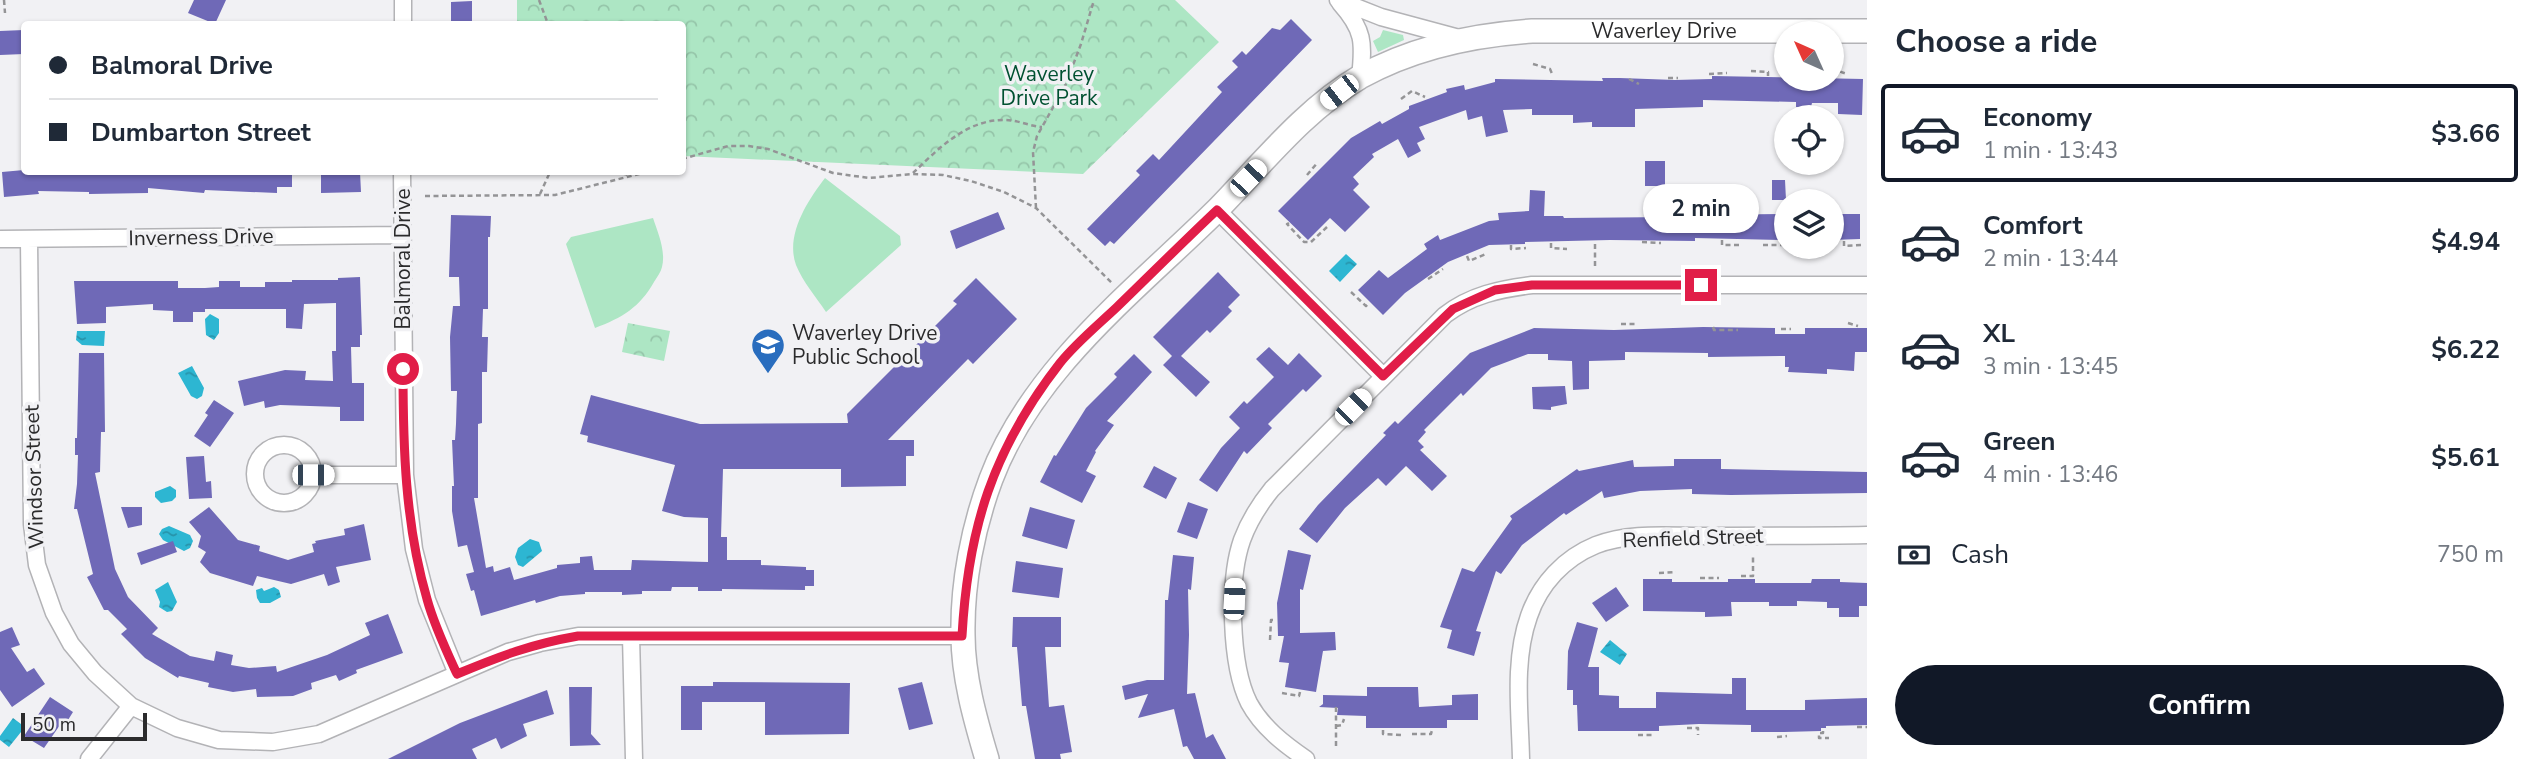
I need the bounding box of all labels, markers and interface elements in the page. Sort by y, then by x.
street label: Waverley Drive [1591,17,1737,45]
text: Choose a ride [1895,20,2097,63]
north arrow [1774,21,1844,91]
map controls [1774,21,1844,259]
text: Balmoral Drive [91,48,273,83]
park label: Waverley Drive Park [1000,60,1098,112]
car [1316,71,1363,113]
text: Economy [1983,100,2092,135]
icon: car [1899,102,1962,165]
button: locate [1774,105,1844,175]
text: Dumbarton Street [91,115,311,150]
text: $3.66 [2431,116,2500,151]
text: 1 min · 13:43 [1983,135,2118,166]
car [1226,156,1271,200]
callout: 2 min [1643,184,1759,232]
street label: Balmoral Drive [389,188,417,330]
button: layers [1774,189,1844,259]
text: 2 min [1671,193,1731,224]
text: Comfort [1983,208,2083,243]
icon: car [1899,210,1962,273]
street label: Inverness Drive [128,222,274,252]
text: $4.94 [2431,224,2500,259]
text: 2 min · 13:44 [1983,243,2118,274]
route end [1685,269,1717,301]
text: XL [1983,316,2015,351]
icon: car [1899,318,1962,381]
place label: Waverley Drive Public School [792,319,937,371]
school or university icon: Waverley Drive Public School [749,326,787,375]
text: $6.22 [2431,332,2500,367]
text: 3 min · 13:45 [1983,351,2118,382]
route start [387,353,419,385]
car [1331,385,1376,429]
street label: Windsor Street [17,404,51,550]
text: Green [1983,424,2056,459]
icon: car [1899,426,1962,489]
text: $5.61 [2431,440,2500,475]
text: 4 min · 13:46 [1983,459,2118,490]
car [293,465,335,486]
street label: Renfield Street [1622,522,1765,554]
icon: cash [1895,536,1933,574]
text: Cash [1951,537,2009,572]
text: 750 m [2437,539,2504,570]
car [1223,577,1246,621]
button: Confirm [1895,665,2504,745]
scale bar [21,710,147,742]
text: 50 m [32,712,76,738]

